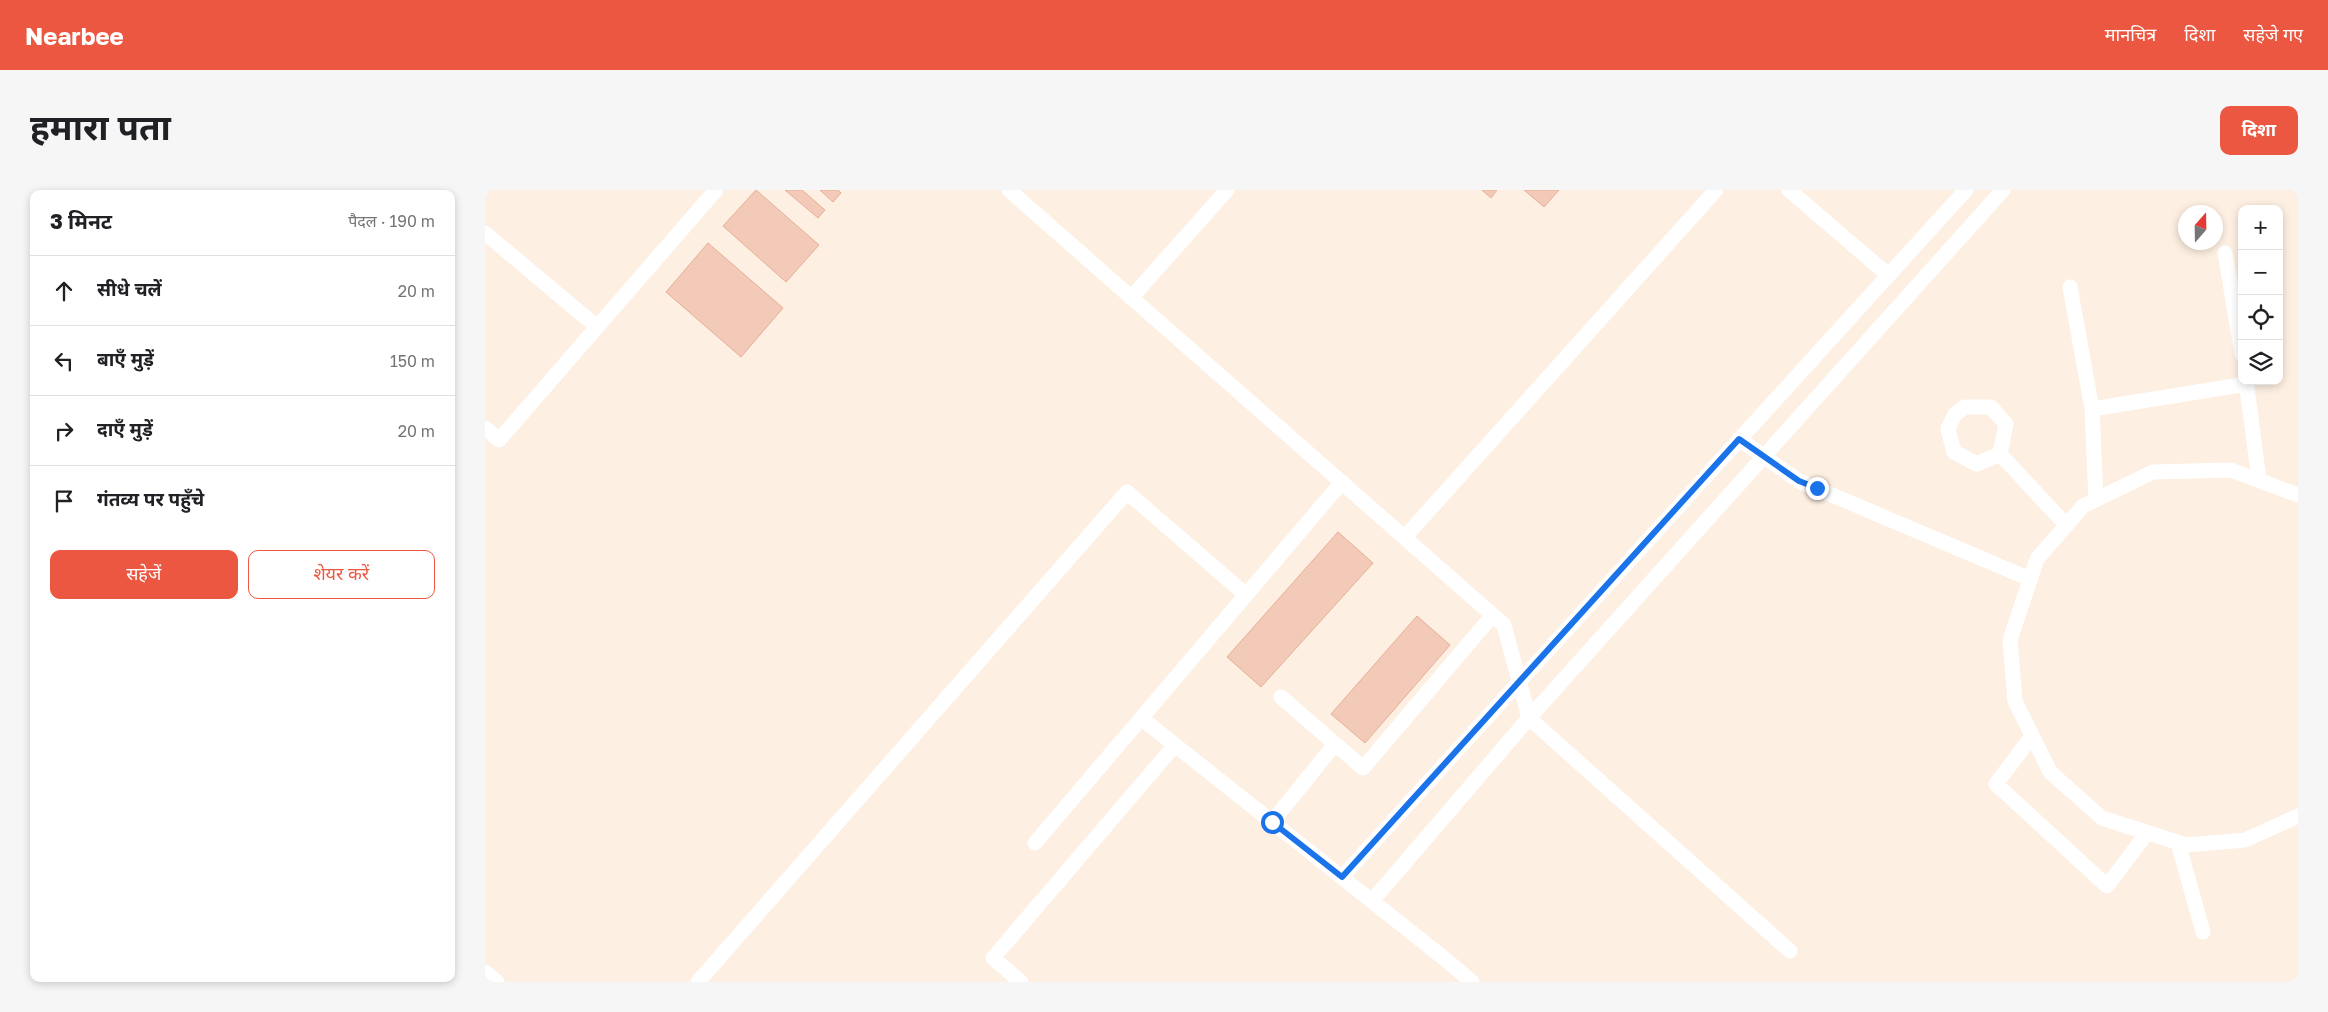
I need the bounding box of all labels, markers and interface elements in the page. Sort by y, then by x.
text: Nearbee [25,21,124,50]
text: मानचित्र [2105,23,2156,45]
text: दिशा [2184,23,2215,45]
text: सहेजे गए [2243,23,2303,45]
text: हमारा पता [30,106,171,148]
button: दिशा [2220,106,2298,155]
north arrow [2178,205,2223,250]
map controls [2238,205,2283,385]
button: + [2238,205,2283,250]
text: 3 मिनट [50,208,112,234]
text: पैदल · 190 m [348,211,435,231]
button: − [2238,250,2283,295]
icon: ahead [50,277,78,305]
text: सीधे चलें [97,277,162,300]
text: 20 m [398,281,435,301]
button: locate [2238,295,2283,340]
button: layers [2238,340,2283,385]
icon: left [50,347,78,375]
text: बाएँ मुड़ें [97,347,154,370]
text: 150 m [390,351,435,371]
icon: right [50,417,78,445]
text: दाएँ मुड़ें [97,417,153,440]
text: 20 m [398,421,435,441]
route end [1806,477,1829,500]
icon: arrive [50,487,78,515]
text: गंतव्य पर पहुँचे [97,487,204,510]
button: सहेजें [50,550,238,599]
button: शेयर करें [248,550,435,599]
route start [1261,811,1284,834]

